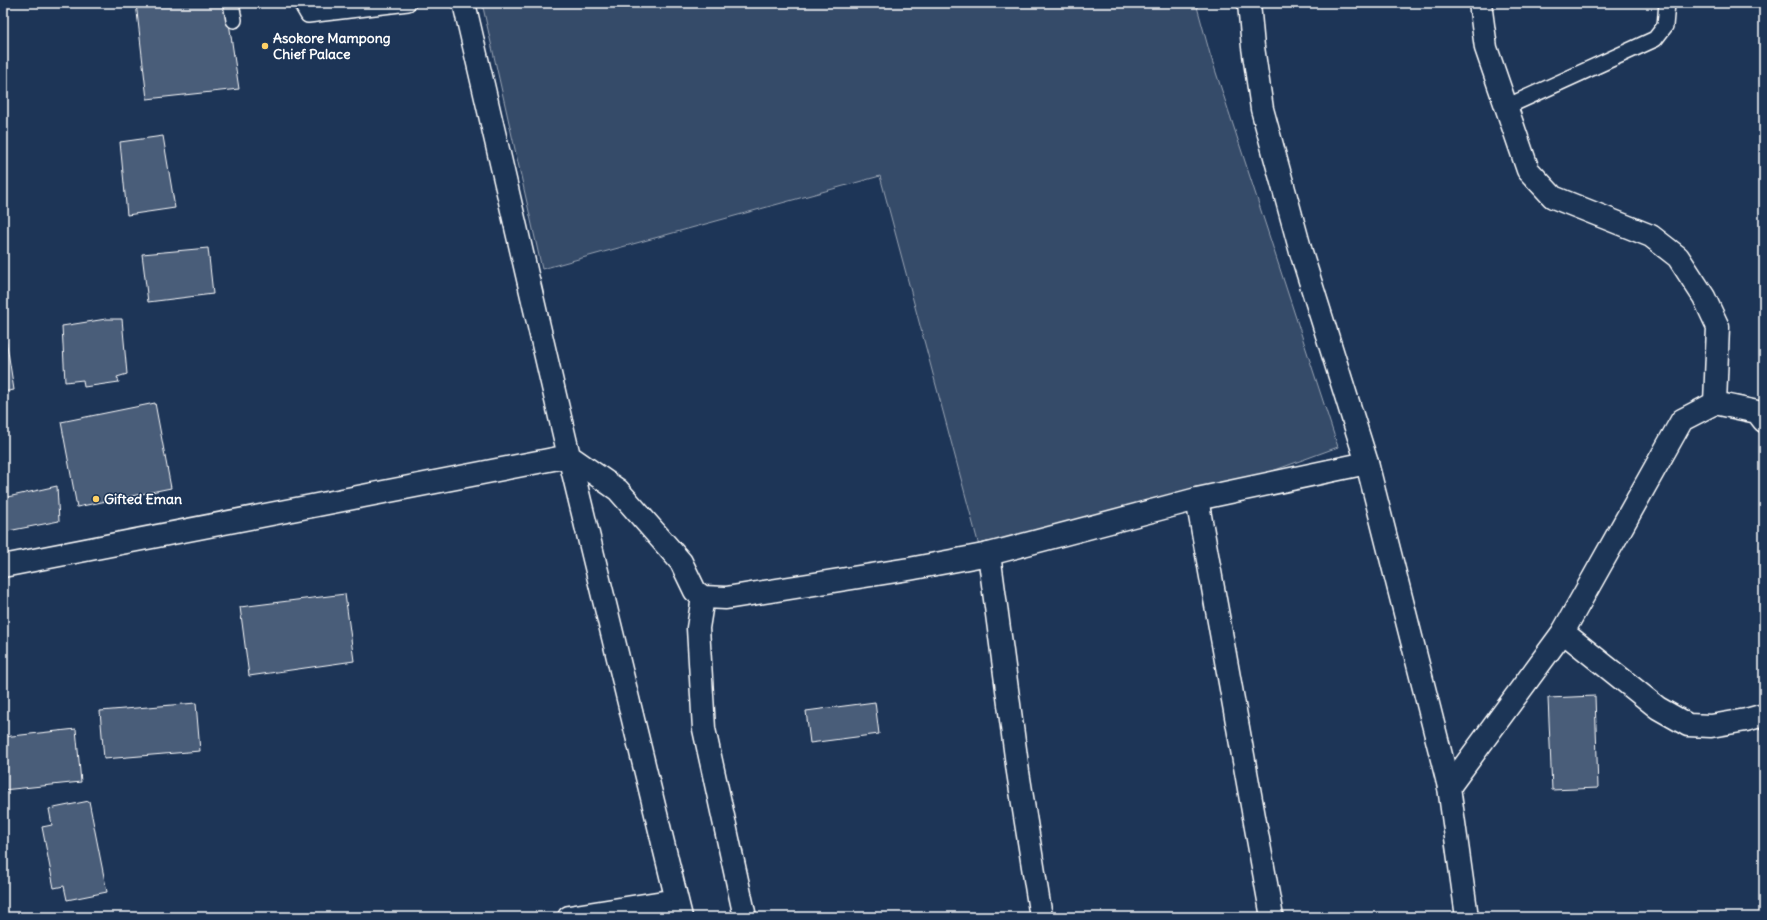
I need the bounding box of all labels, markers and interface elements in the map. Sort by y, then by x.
place label: Asokore Mampong Chief Palace [273,29,391,63]
marker: Asokore Mampong Chief Palace [260,41,270,51]
place label: Gifted Eman [104,490,182,508]
marker: Gifted Eman [91,494,101,504]

